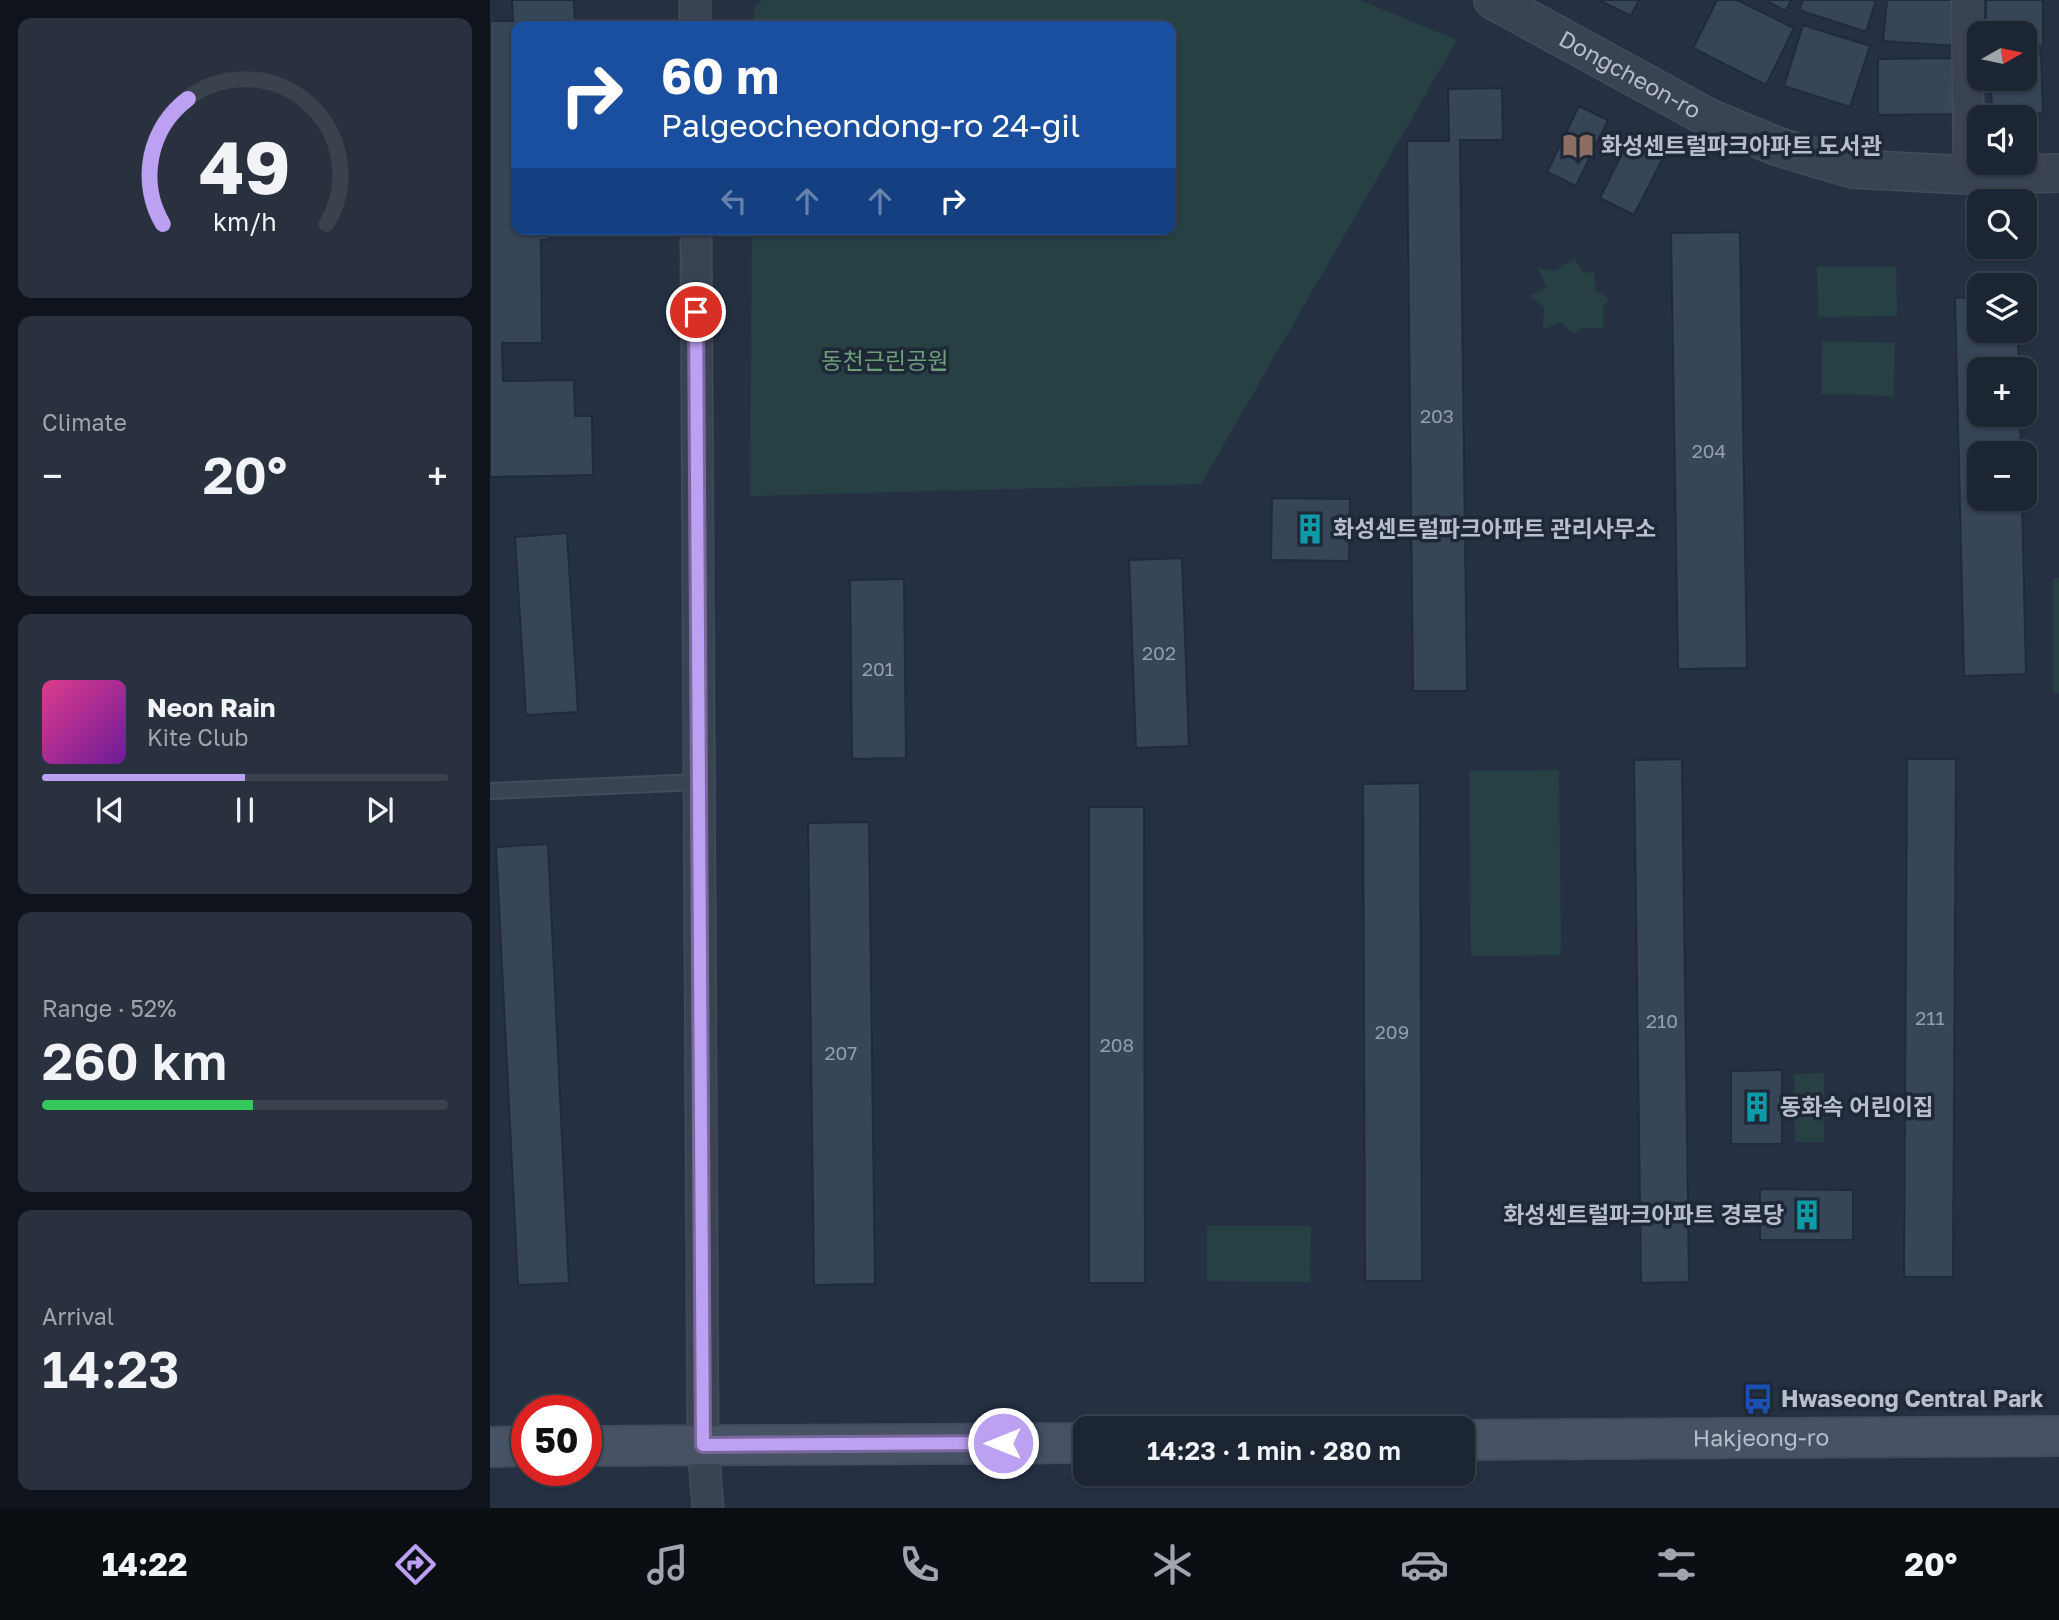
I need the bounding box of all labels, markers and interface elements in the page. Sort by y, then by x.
north arrow [1967,21,2037,91]
map controls [1967,21,2037,511]
street label: Dongcheon-ro [1555,24,1706,124]
text: 60 m [661,46,779,105]
icon: right [546,49,637,140]
button: sound [1967,105,2037,175]
text: Palgeocheondong-ro 24-gil [661,106,1080,144]
text: 49 [199,123,291,210]
library icon: 화성센트럴파크아파트 도서관 [1561,129,1595,163]
place label: 화성센트럴파크아파트 도서관 [1601,131,1882,159]
icon: left [715,182,753,220]
icon: ahead [788,182,826,220]
icon: ahead [861,182,899,220]
icon: right [934,182,972,220]
button: search [1967,189,2037,259]
text: km/h [213,206,277,237]
button: layers [1967,273,2037,343]
pin [666,282,726,342]
icon: arrive [677,293,715,331]
park label: 동천근린공원 [822,346,948,374]
button: + [1967,357,2037,427]
house number: 203 [1420,404,1454,427]
text: Climate [42,408,127,436]
house number: 204 [1692,439,1726,462]
button: − [1967,441,2037,511]
text: 20° [203,443,287,505]
text: − [42,453,63,498]
text: + [427,453,448,498]
building icon: 화성센트럴파크아파트 관리사무소 [1293,512,1327,546]
place label: 화성센트럴파크아파트 관리사무소 [1333,514,1656,542]
house number: 202 [1142,641,1176,664]
house number: 201 [862,657,894,680]
text: Neon Rain [147,692,276,723]
text: Kite Club [147,723,248,751]
icon: previous [91,791,129,829]
icon: pause [226,791,264,829]
icon: next [361,791,399,829]
text: Range · 52% [42,994,176,1022]
house number: 211 [1915,1006,1945,1029]
house number: 210 [1646,1009,1678,1032]
house number: 209 [1375,1020,1409,1043]
text: 260 km [42,1029,227,1091]
house number: 208 [1100,1033,1134,1056]
house number: 207 [825,1041,857,1064]
building icon: 동화속 어린이집 [1740,1090,1774,1124]
place label: 동화속 어린이집 [1780,1092,1934,1120]
building icon: 화성센트럴파크아파트 경로당 [1790,1198,1824,1232]
place label: 화성센트럴파크아파트 경로당 [1503,1200,1784,1228]
text: Arrival [42,1302,114,1330]
text: 14:23 [42,1337,180,1399]
bus stop icon: Hwaseong Central Park [1741,1382,1775,1416]
place label: Hwaseong Central Park [1781,1384,2044,1412]
speed limit sign: 50 [511,1395,602,1486]
position arrow [966,1406,1040,1480]
street label: Hakjeong-ro [1693,1423,1829,1451]
text: 14:23 · 1 min · 280 m [1147,1435,1401,1466]
icon: directions [391,1540,440,1589]
icon: music [643,1540,692,1589]
icon: phone [895,1540,944,1589]
icon: climate [1148,1540,1197,1589]
icon: car [1400,1540,1449,1589]
icon: filters [1652,1540,1701,1589]
text: 14:22 [102,1545,187,1583]
text: 20° [1904,1545,1957,1583]

